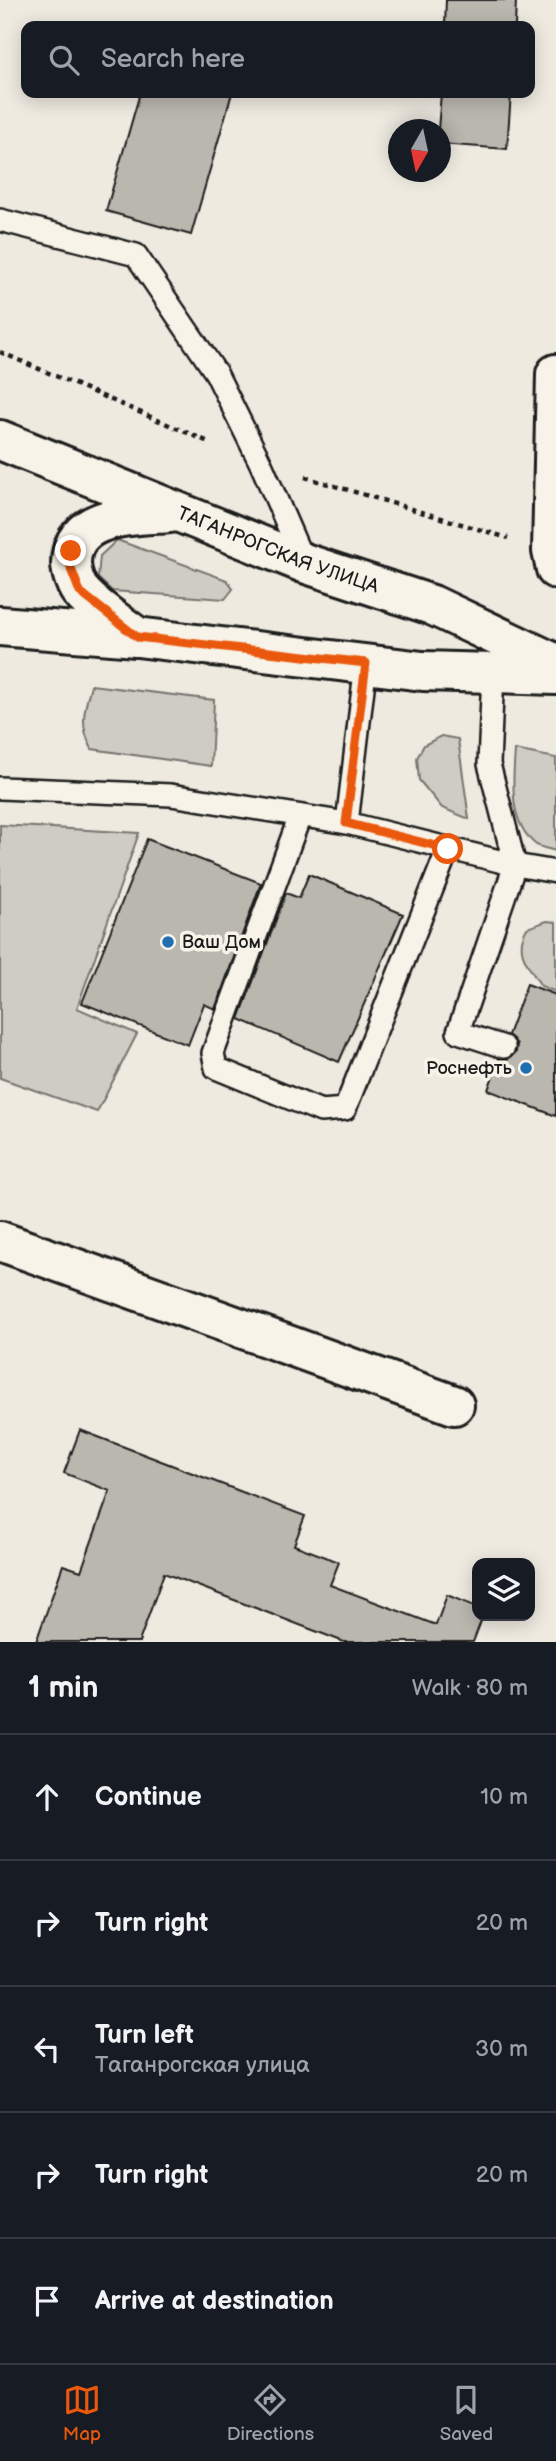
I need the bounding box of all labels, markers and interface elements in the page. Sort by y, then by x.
search box [21,21,535,98]
icon: search [45,41,83,79]
text: Search here [101,44,245,75]
north arrow [388,119,451,182]
street label: ТАГАНРОГСКАЯ УЛИЦА [174,501,382,598]
route end [55,535,86,566]
route start [432,833,463,864]
place label: Ваш Дом [182,931,261,954]
marker: Ваш Дом [160,934,176,950]
place label: Роснефть [426,1057,513,1080]
marker: Роснефть [518,1060,534,1076]
map controls [472,1558,535,1621]
button: layers [472,1558,535,1621]
text: 1 min [28,1670,98,1706]
text: Walk · 80 m [412,1674,528,1702]
icon: ahead [28,1778,66,1816]
text: Continue [95,1782,202,1813]
text: 10 m [480,1783,528,1811]
icon: right [28,1904,66,1942]
text: Turn right [95,1908,208,1939]
text: 20 m [476,1909,528,1937]
text: Turn left [95,2020,194,2051]
icon: left [28,2030,66,2068]
text: 30 m [475,2035,528,2063]
text: Таганрогская улица [95,2051,310,2079]
icon: right [28,2156,66,2194]
text: Turn right [95,2160,208,2191]
text: 20 m [476,2161,528,2189]
icon: arrive [28,2282,66,2320]
text: Arrive at destination [95,2286,334,2317]
tab: Map [63,2381,101,2446]
tab: Directions [227,2381,314,2446]
tab: Saved [440,2381,493,2446]

